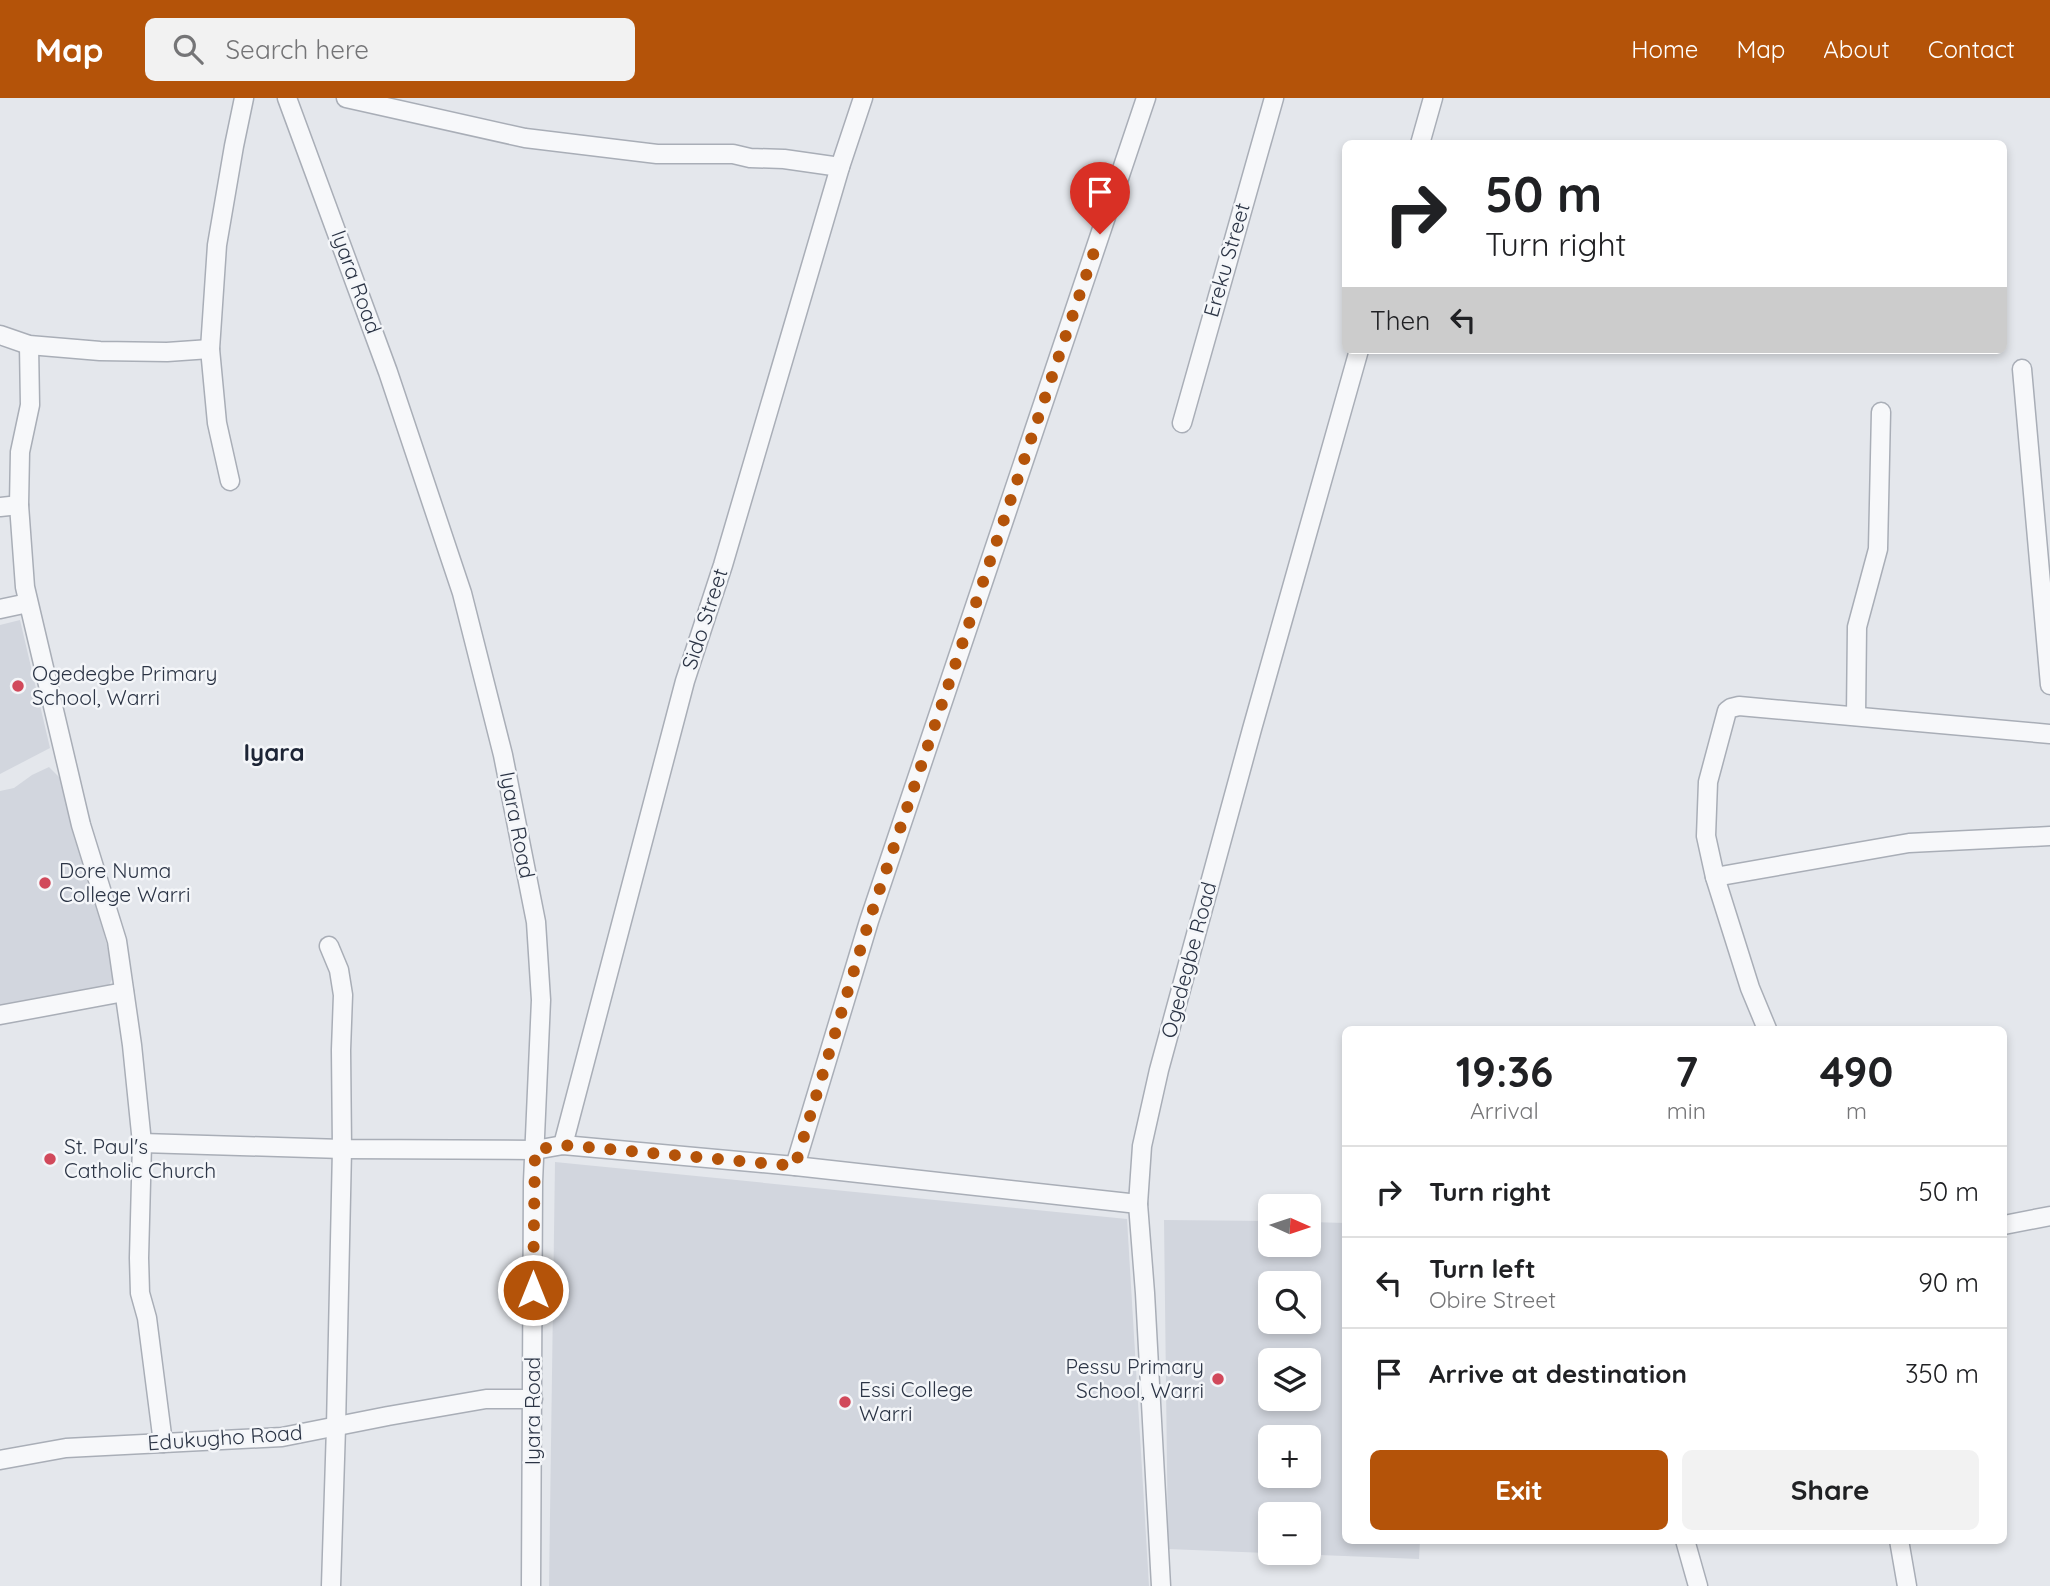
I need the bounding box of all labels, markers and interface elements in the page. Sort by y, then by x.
search box [145,18,635,81]
text: Map [35,29,103,70]
icon: search [169,30,207,68]
text: Search here [225,33,369,66]
text: Home [1631,34,1698,64]
text: Map [1736,34,1785,64]
text: About [1823,34,1890,64]
text: Contact [1928,34,2015,64]
pin [1070,162,1130,234]
text: 50 m [1485,163,1602,224]
icon: right [1370,168,1461,259]
icon: arrive [1081,173,1119,211]
street label: Ereku Street [1197,200,1255,320]
text: Turn right [1485,224,1626,264]
street label: Iyara Road [326,226,388,337]
icon: left [1444,301,1482,339]
text: Then [1370,304,1430,337]
street label: Sido Street [675,565,733,673]
place label: Ogedegbe Primary School, Warri [32,660,218,710]
marker: Ogedegbe Primary School, Warri [10,678,26,694]
district label: Iyara [244,737,304,767]
street label: Iyara Road [495,769,541,880]
place label: Dore Numa College Warri [59,857,190,907]
marker: Dore Numa College Warri [37,875,53,891]
street label: Ogedegbe Road [1155,879,1221,1041]
text: 19:36 [1456,1045,1553,1098]
text: 7 [1675,1045,1698,1098]
text: 490 [1820,1045,1893,1098]
text: Arrival [1470,1096,1539,1125]
text: min [1667,1096,1706,1125]
text: m [1846,1096,1867,1125]
place label: St. Paul's Catholic Church [64,1133,216,1183]
marker: St. Paul's Catholic Church [42,1151,58,1167]
icon: right [1370,1173,1408,1211]
text: Turn right [1429,1175,1551,1208]
text: 50 m [1919,1175,1979,1208]
north arrow [1258,1194,1321,1256]
map controls [1258,1194,1321,1565]
text: Turn left [1429,1252,1536,1285]
position arrow [496,1253,570,1327]
icon: left [1370,1264,1408,1302]
text: 90 m [1918,1266,1979,1299]
button: search [1258,1271,1321,1334]
text: Obire Street [1429,1285,1556,1314]
button: layers [1258,1348,1321,1411]
place label: Pessu Primary School, Warri [1065,1353,1204,1403]
icon: arrive [1370,1355,1408,1393]
street label: Iyara Road [519,1357,545,1465]
text: Arrive at destination [1429,1357,1687,1390]
text: 350 m [1905,1357,1979,1390]
marker: Pessu Primary School, Warri [1210,1371,1226,1387]
place label: Essi College Warri [859,1376,973,1426]
marker: Essi College Warri [837,1394,853,1410]
street label: Edukugho Road [147,1419,303,1455]
button: + [1258,1425,1321,1488]
button: Exit [1370,1450,1668,1530]
button: Share [1682,1450,1979,1530]
button: − [1258,1502,1321,1565]

